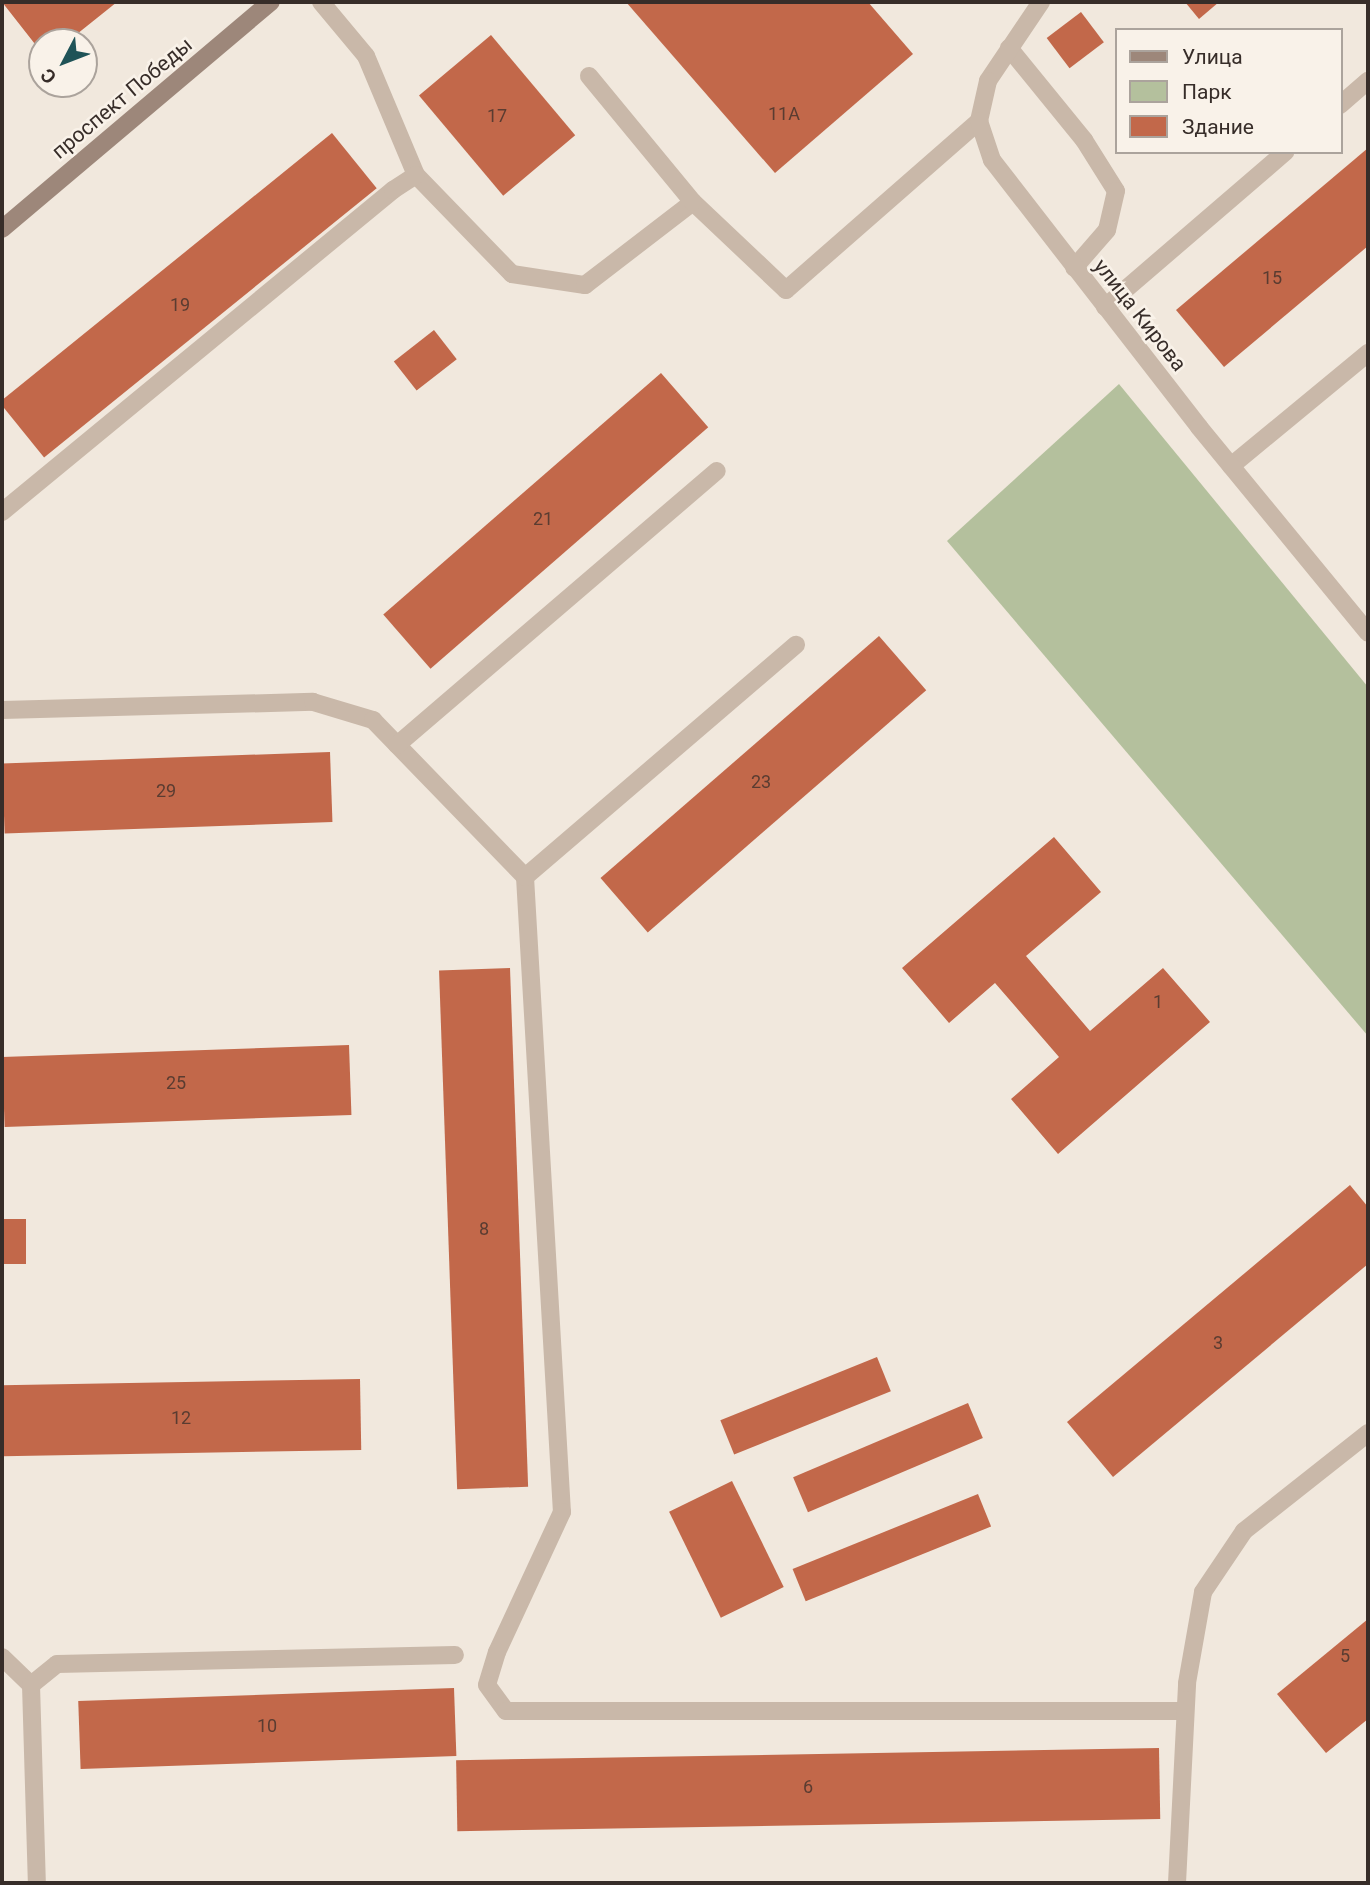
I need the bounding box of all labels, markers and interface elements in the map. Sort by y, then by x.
north arrow [28,28,98,98]
legend [1114,28,1342,154]
street label: проспект Победы [47,32,197,164]
text: Улица [1182,45,1243,69]
text: С [36,64,61,88]
text: Парк [1182,80,1232,104]
house number: 11А [768,103,800,125]
house number: 17 [487,105,507,127]
text: Здание [1182,115,1254,139]
street label: улица Кирова [1088,254,1192,376]
house number: 15 [1262,267,1282,289]
house number: 19 [170,294,190,316]
house number: 21 [533,508,553,530]
house number: 23 [751,771,771,793]
house number: 29 [156,780,176,802]
house number: 1 [1153,991,1163,1013]
house number: 25 [166,1072,186,1094]
house number: 8 [479,1218,489,1240]
house number: 3 [1213,1332,1223,1354]
house number: 12 [171,1407,191,1429]
house number: 5 [1340,1645,1350,1667]
house number: 10 [257,1715,277,1737]
house number: 6 [803,1776,813,1798]

